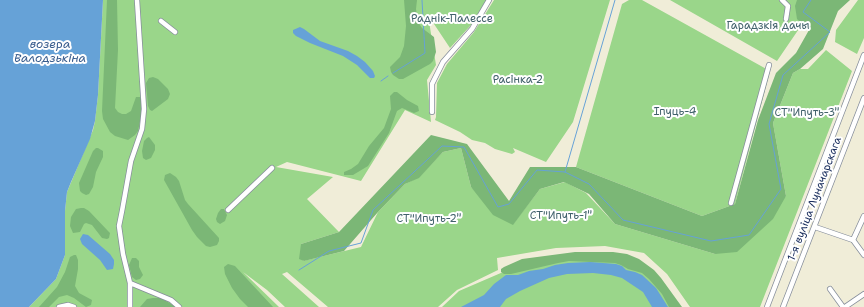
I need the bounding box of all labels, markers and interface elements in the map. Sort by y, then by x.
park label: Раднік-Палессе [411,12,493,26]
park label: Гарадзкія дачы [727,19,809,33]
water label: возера Валодзькіна [14,38,86,66]
park label: Расінка-2 [493,73,543,87]
park label: Іпуць-4 [653,105,697,119]
park label: СТ"Ипуть-3" [775,106,839,120]
street label: 1-я вуліца Луначарскага [785,135,845,263]
park label: СТ"Ипуть-1" [530,209,592,223]
park label: СТ"Ипуть-2" [397,212,461,226]

